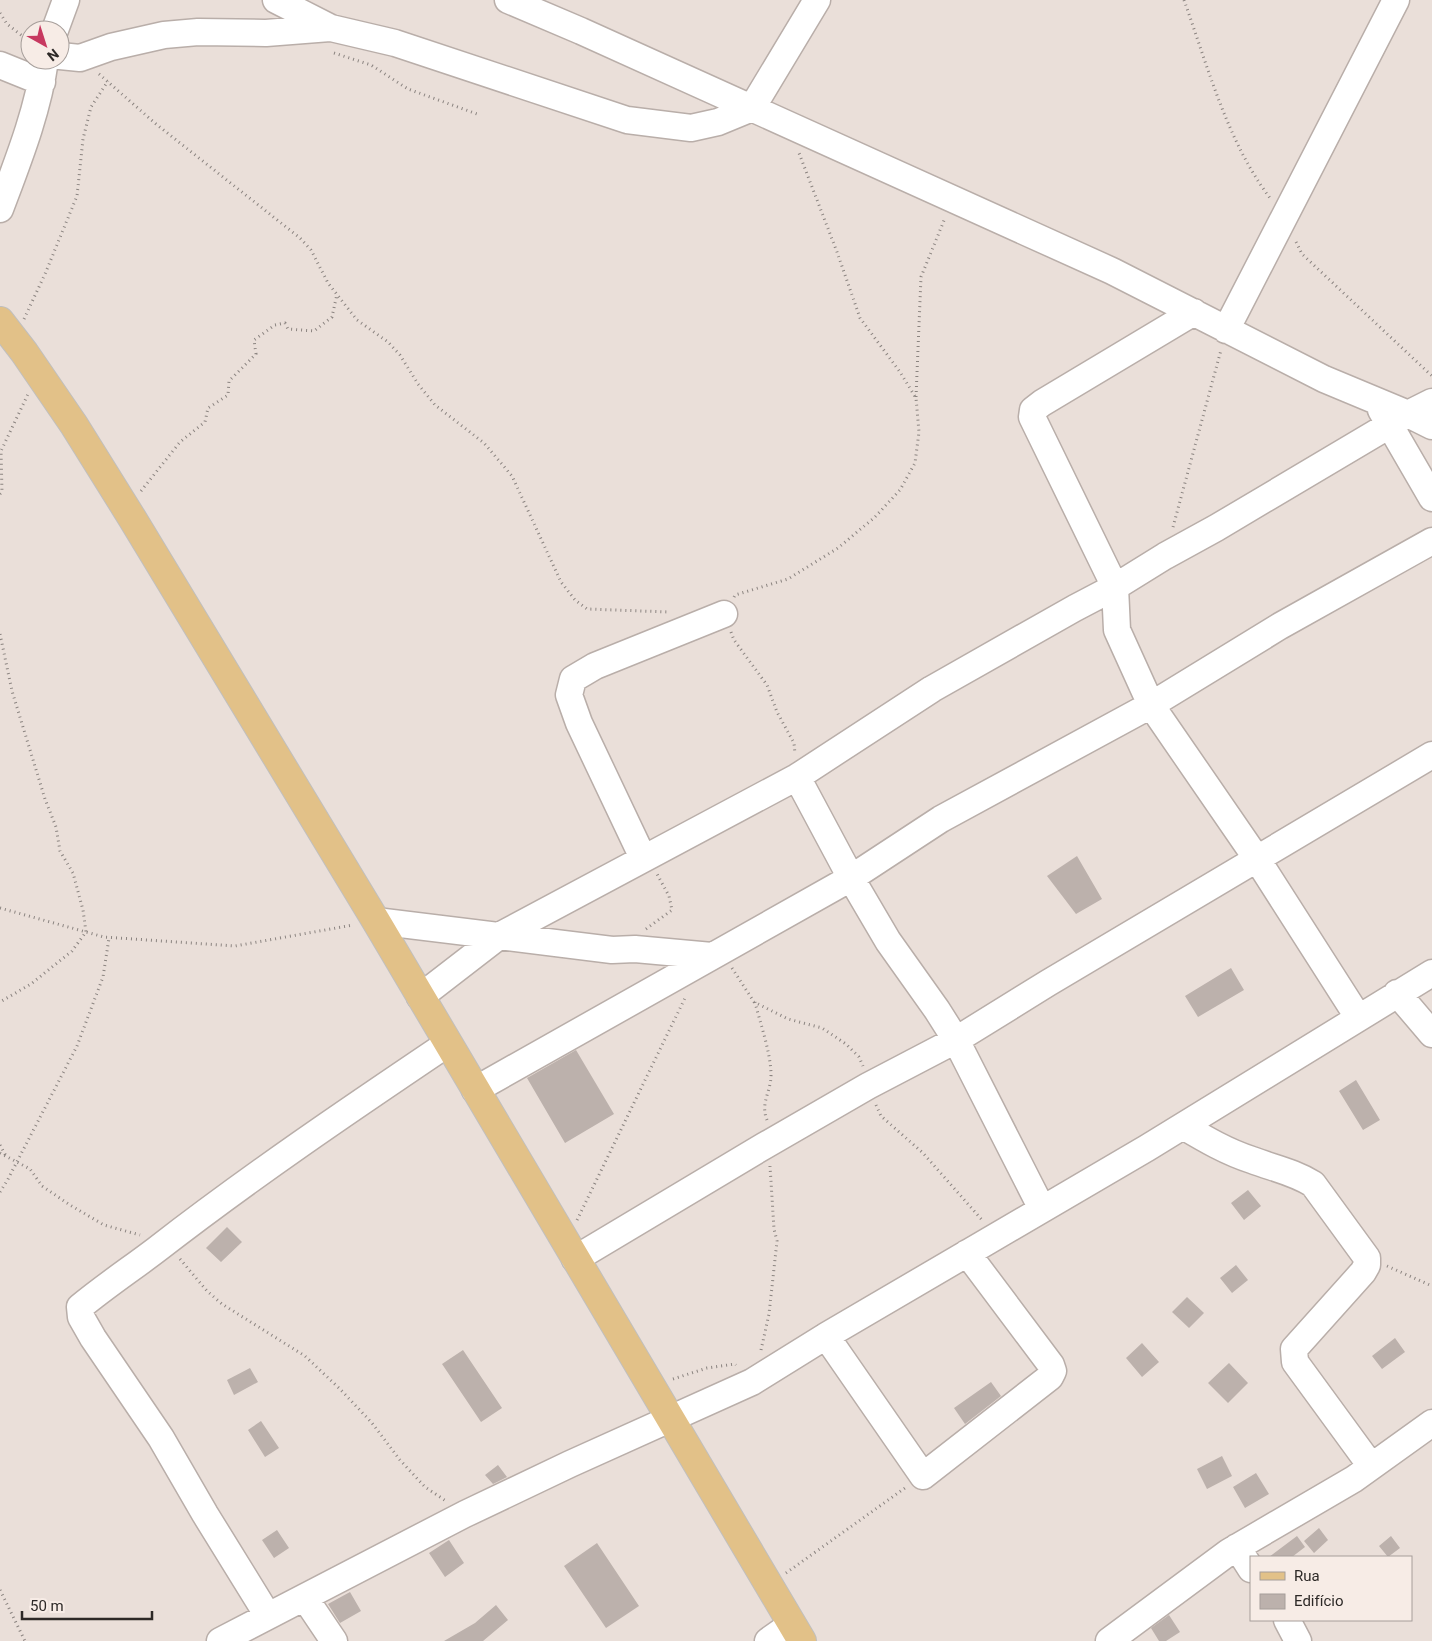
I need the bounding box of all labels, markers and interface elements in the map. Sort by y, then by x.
north arrow [20,20,70,70]
text: N [44,46,62,64]
legend [1250,1556,1412,1621]
text: Rua [1294,1567,1320,1585]
scale bar [22,1588,152,1620]
text: Edifício [1294,1592,1343,1610]
text: 50 m [30,1597,64,1615]

